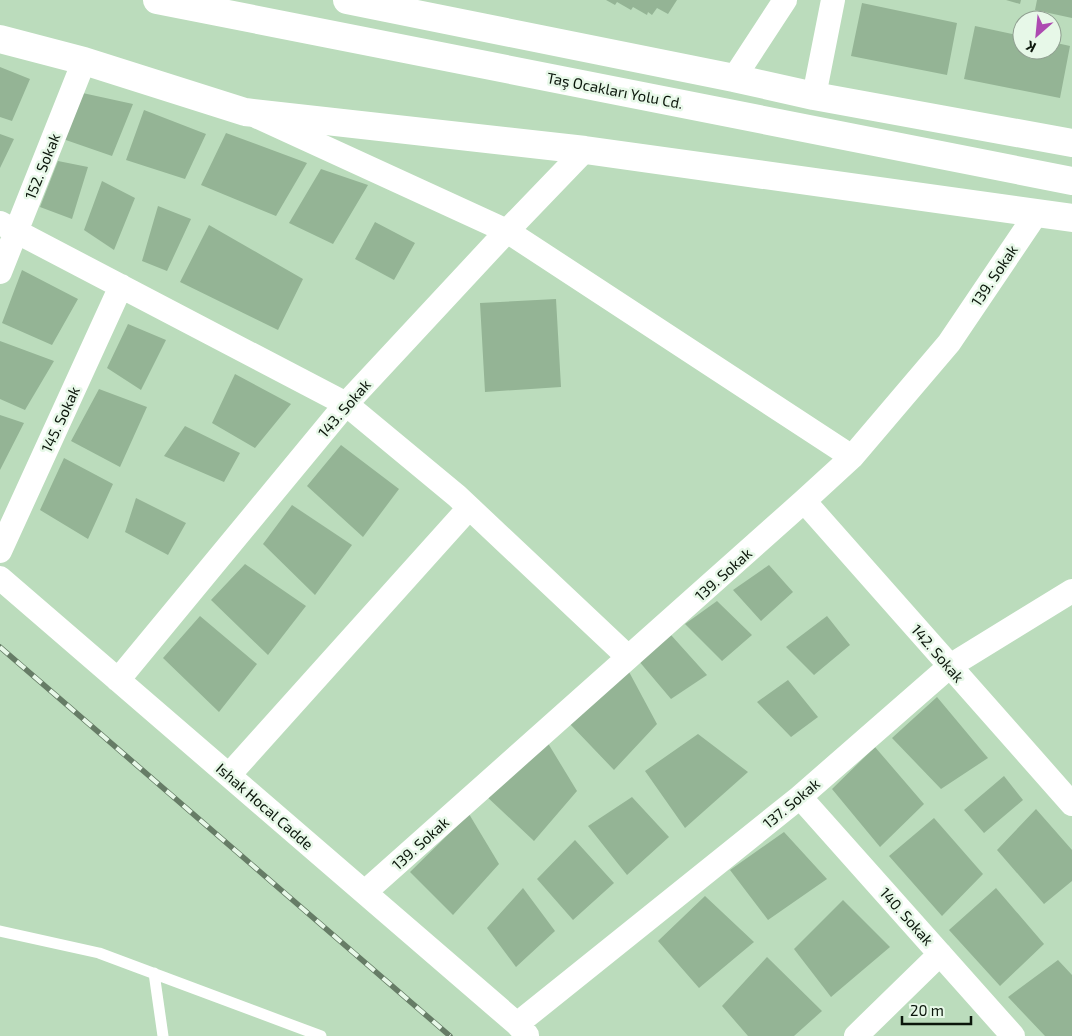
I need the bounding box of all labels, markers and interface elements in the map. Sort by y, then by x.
north arrow [1012,10,1062,60]
text: K [1023,37,1039,57]
street label: Taş Ocakları Yolu Cd. [545,68,685,113]
street label: 152. Sokak [21,130,64,202]
street label: 139. Sokak [967,241,1021,309]
street label: 143. Sokak [314,375,374,441]
street label: 145. Sokak [37,383,83,455]
street label: 139. Sokak [691,544,755,604]
street label: 142. Sokak [908,620,968,686]
street label: Ishak Hocal Cadde [213,759,317,853]
street label: 137. Sokak [759,774,823,832]
street label: 139. Sokak [388,813,452,873]
street label: 140. Sokak [876,883,938,949]
scale bar [902,994,971,1026]
text: 20 m [910,1001,944,1019]

